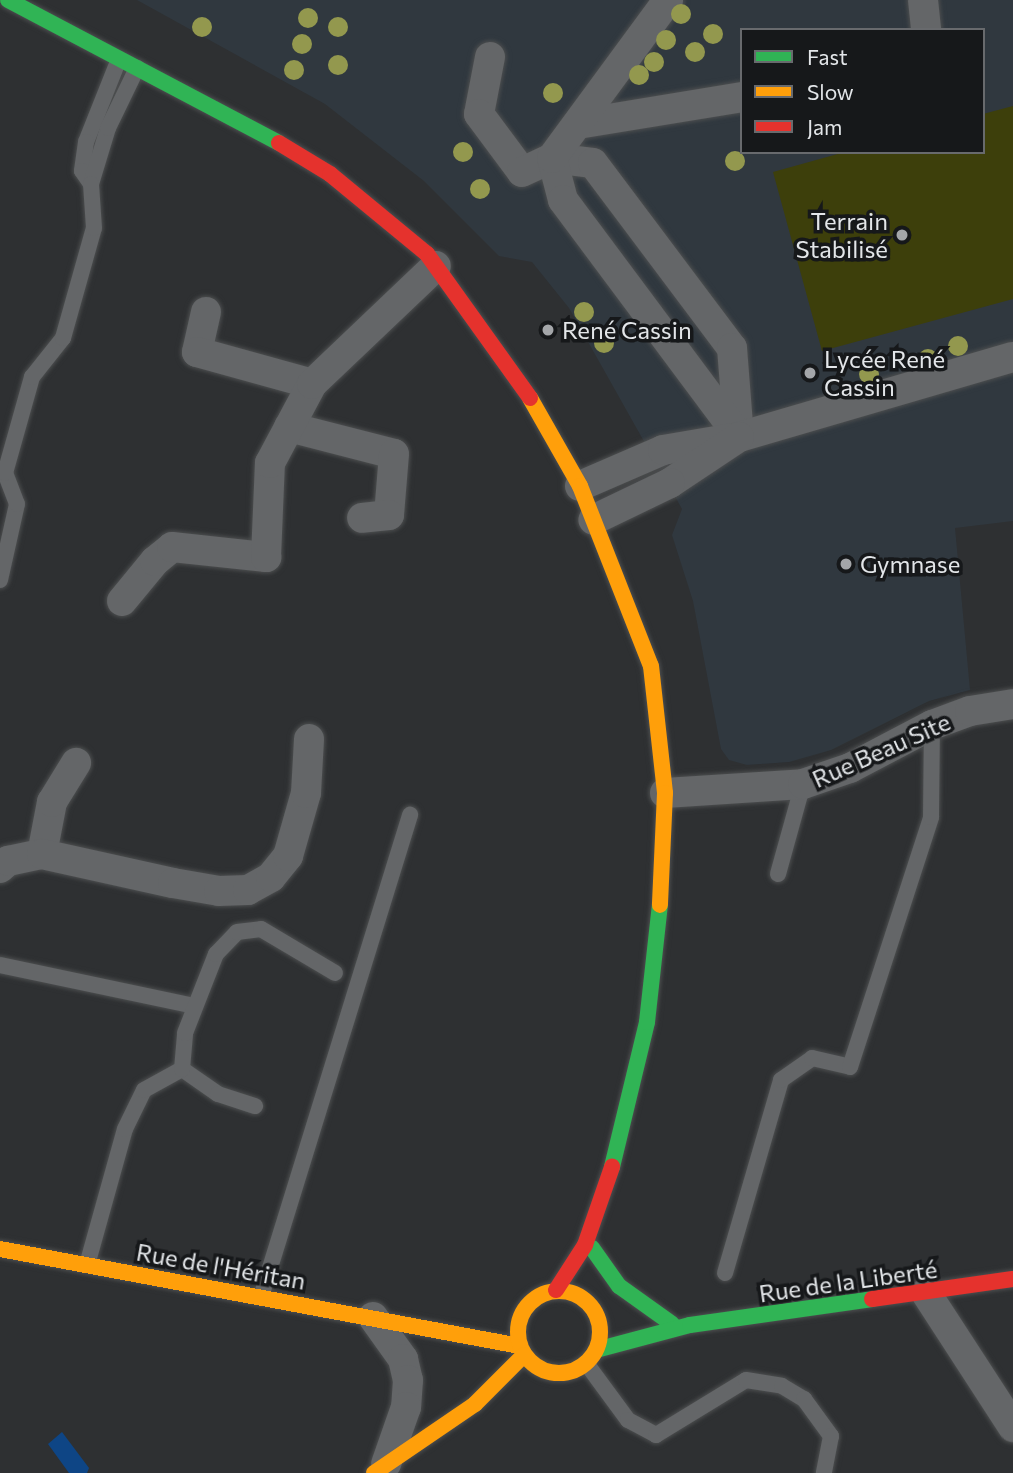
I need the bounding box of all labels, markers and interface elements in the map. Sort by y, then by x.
legend [740,28,985,154]
text: Fast [807,44,848,69]
text: Slow [807,79,854,104]
text: Jam [807,114,842,139]
place label: Terrain Stabilisé [796,207,888,263]
marker: Terrain Stabilisé [894,227,910,243]
place label: René Cassin [562,316,692,344]
marker: René Cassin [540,322,556,338]
place label: Lycée René Cassin [824,345,945,401]
marker: Lycée René Cassin [802,365,818,381]
place label: Gymnase [860,550,960,578]
marker: Gymnase [838,556,854,572]
street label: Rue Beau Site [808,707,954,793]
street label: Rue de l'Héritan [134,1237,308,1295]
street label: Rue de la Liberté [757,1254,939,1308]

